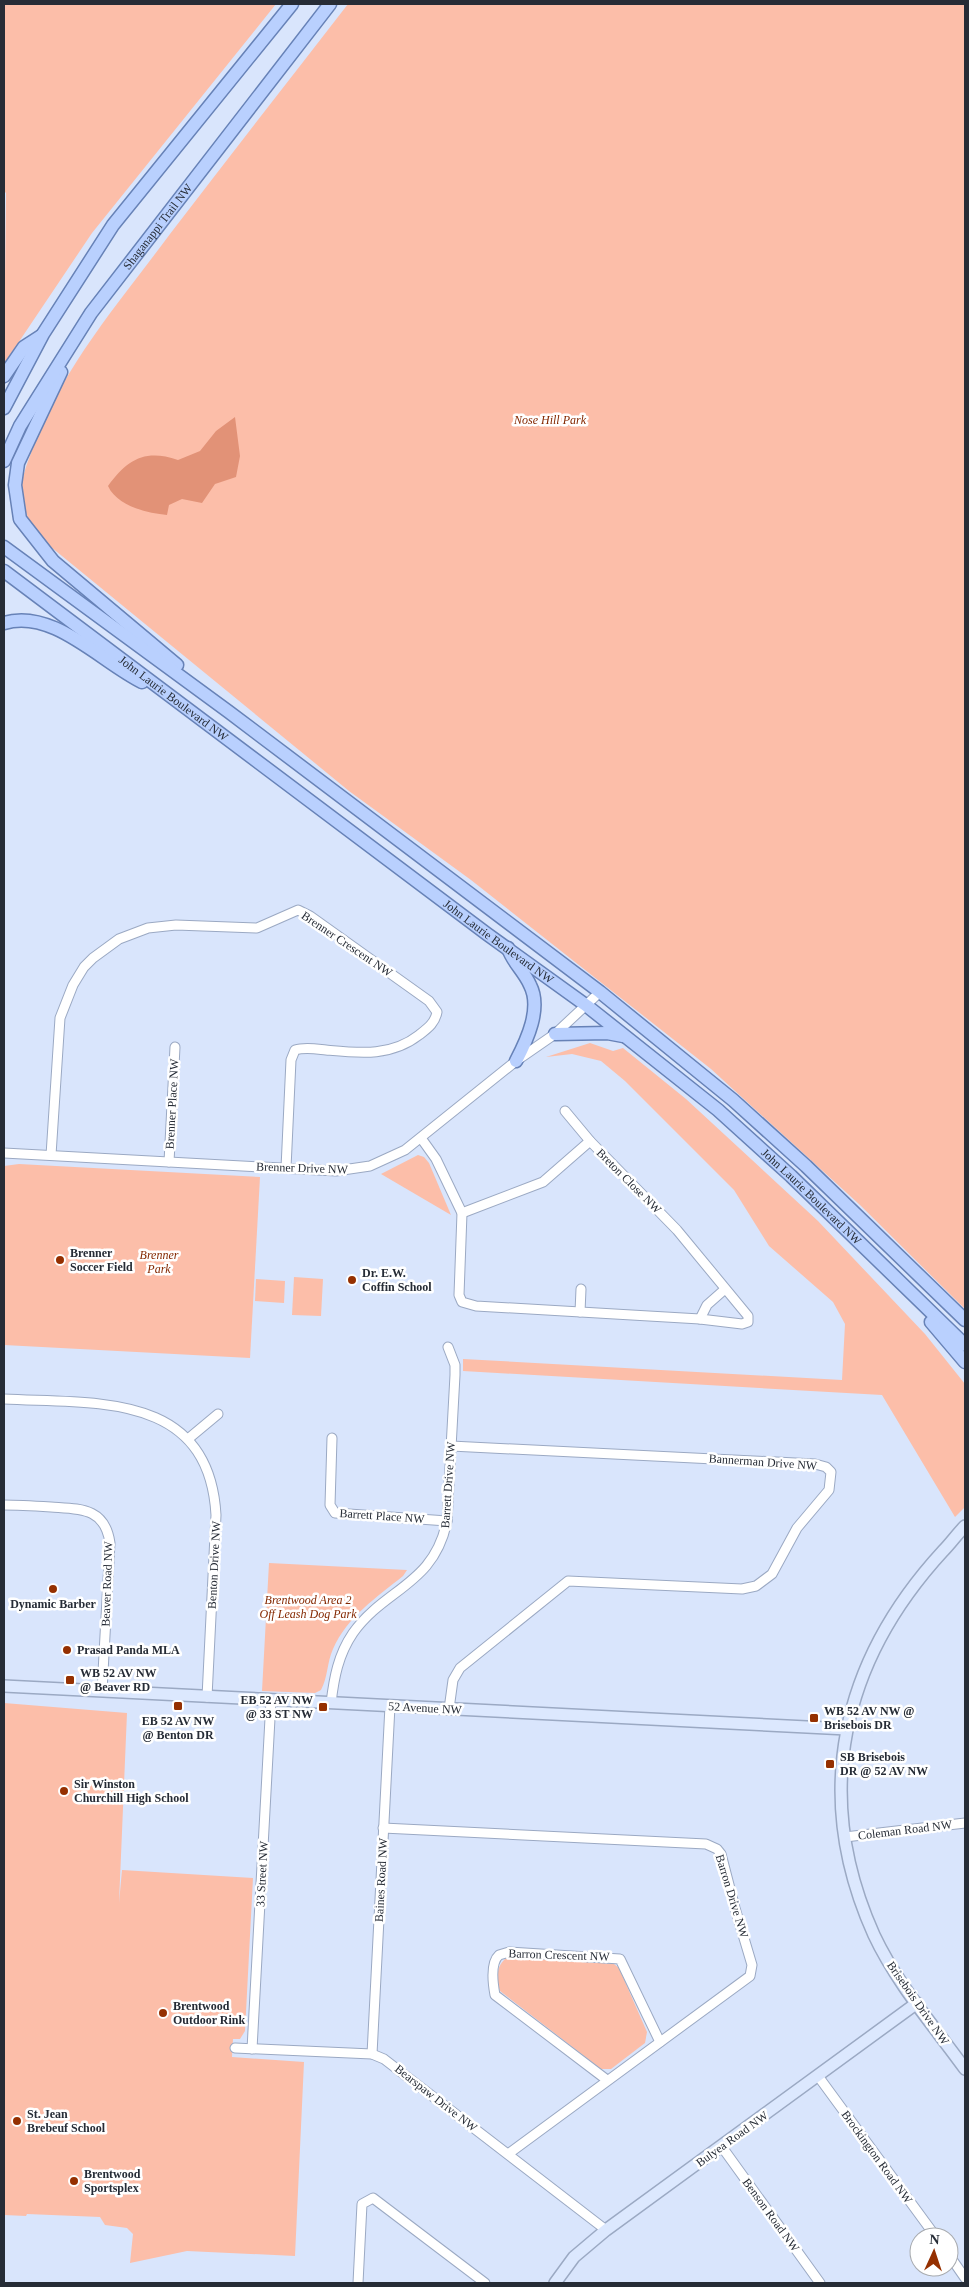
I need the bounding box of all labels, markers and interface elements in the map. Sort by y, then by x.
street label: Shaganappi Trail NW [120,180,196,272]
park label: Nose Hill Park [513,413,587,427]
street label: John Laurie Boulevard NW [116,653,231,744]
street label: John Laurie Boulevard NW [441,897,557,987]
street label: Brenner Crescent NW [299,908,396,980]
street label: Brenner Place NW [163,1058,181,1150]
street label: Breton Close NW [594,1146,665,1217]
street label: John Laurie Boulevard NW [758,1146,865,1248]
street label: Brenner Drive NW [256,1159,349,1177]
place label: Brenner Soccer Field [70,1246,133,1274]
park label: Brenner Park [140,1248,179,1276]
marker: Brenner Soccer Field [54,1254,66,1266]
place label: Dr. E.W. Coffin School [362,1266,432,1294]
marker: Dr. E.W. Coffin School [346,1274,358,1286]
street label: Barrett Drive NW [438,1441,458,1529]
street label: Bannerman Drive NW [708,1451,818,1473]
street label: Barrett Place NW [339,1506,426,1526]
street label: Benton Drive NW [205,1520,223,1609]
street label: Beaver Road NW [99,1540,116,1627]
marker: Dynamic Barber [47,1583,59,1595]
park label: Brentwood Area 2 Off Leash Dog Park [260,1593,357,1621]
place label: Dynamic Barber [10,1597,96,1611]
place label: Prasad Panda MLA [77,1643,180,1657]
marker: Prasad Panda MLA [61,1644,73,1656]
place label: WB 52 AV NW @ Beaver RD [80,1666,157,1694]
marker: WB 52 AV NW @ Beaver RD [64,1674,76,1686]
place label: EB 52 AV NW @ 33 ST NW [240,1693,313,1721]
street label: 52 Avenue NW [388,1699,463,1717]
marker: EB 52 AV NW @ Benton DR [172,1700,184,1712]
marker: EB 52 AV NW @ 33 ST NW [317,1701,329,1713]
place label: WB 52 AV NW @ Brisebois DR [824,1704,915,1732]
marker: WB 52 AV NW @ Brisebois DR [808,1712,820,1724]
place label: EB 52 AV NW @ Benton DR [142,1714,214,1742]
place label: SB Brisebois DR @ 52 AV NW [840,1750,928,1778]
marker: SB Brisebois DR @ 52 AV NW [824,1758,836,1770]
place label: Sir Winston Churchill High School [74,1777,189,1805]
marker: Sir Winston Churchill High School [58,1785,70,1797]
street label: Coleman Road NW [857,1817,953,1843]
street label: Baines Road NW [372,1837,390,1922]
street label: 33 Street NW [253,1840,271,1907]
street label: Barron Drive NW [713,1853,752,1940]
street label: Barron Crescent NW [508,1946,611,1964]
street label: Brisebois Drive NW [884,1959,952,2048]
place label: Brentwood Outdoor Rink [173,1999,245,2027]
marker: Brentwood Outdoor Rink [157,2007,169,2019]
street label: Bearspaw Drive NW [392,2062,480,2135]
place label: St. Jean Brebeuf School [27,2107,106,2135]
street label: Bulyea Road NW [693,2108,771,2170]
street label: Brockington Road NW [839,2108,916,2207]
marker: St. Jean Brebeuf School [11,2115,23,2127]
place label: Brentwood Sportsplex [84,2167,141,2195]
marker: Brentwood Sportsplex [68,2175,80,2187]
street label: Benson Road NW [740,2176,803,2255]
north arrow [909,2227,959,2277]
text: N [929,2232,940,2247]

